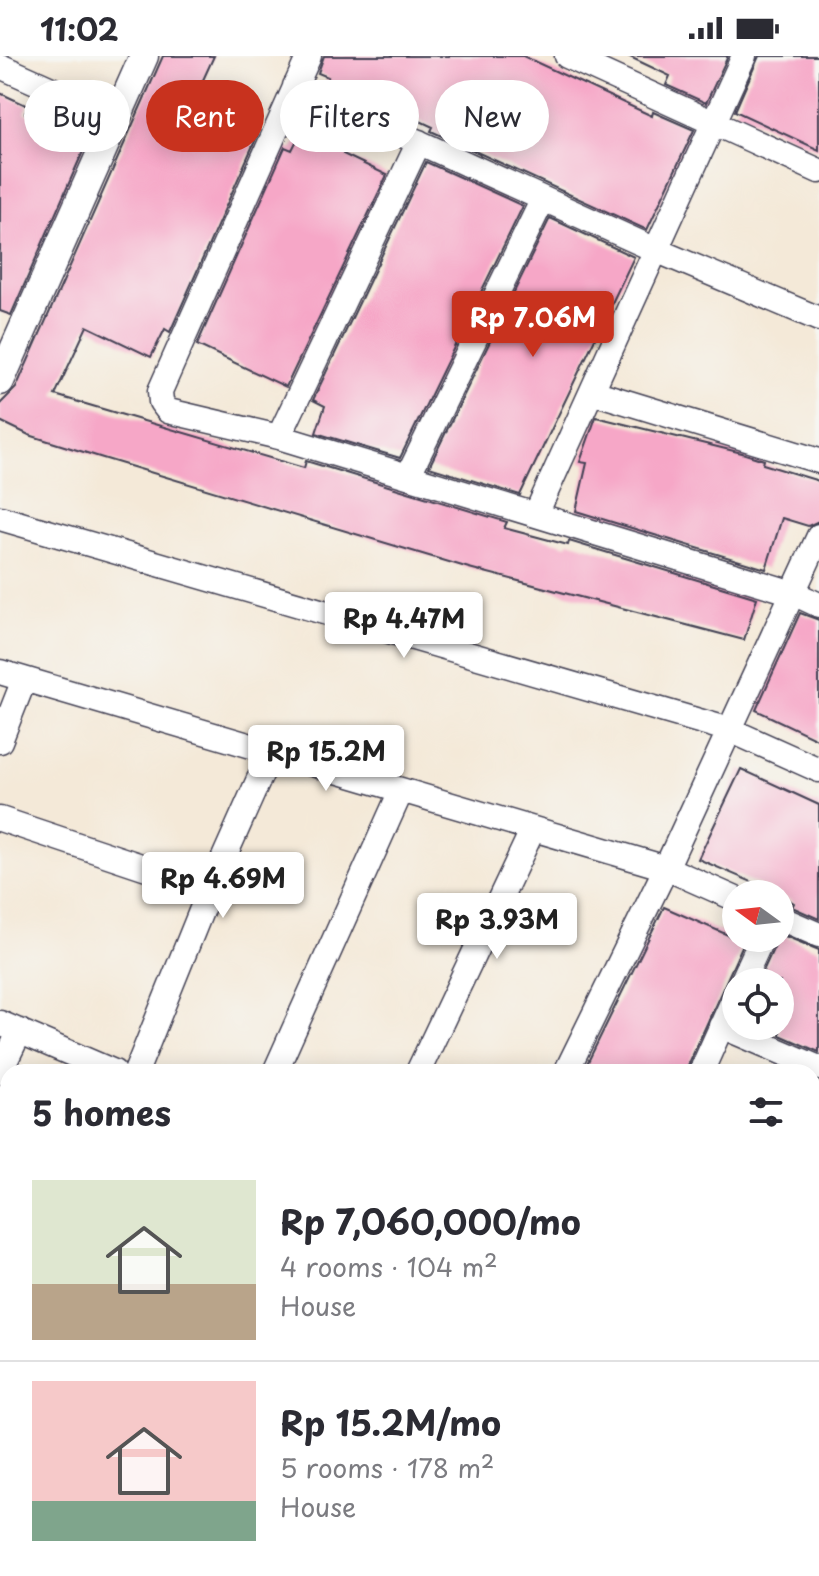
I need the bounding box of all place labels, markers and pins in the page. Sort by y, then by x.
pin: Rp 7.06M [450,291,616,359]
pin: Rp 4.47M [321,592,487,660]
pin: Rp 15.2M [243,725,409,793]
pin: Rp 4.69M [140,852,306,920]
pin: Rp 3.93M [414,893,580,961]

